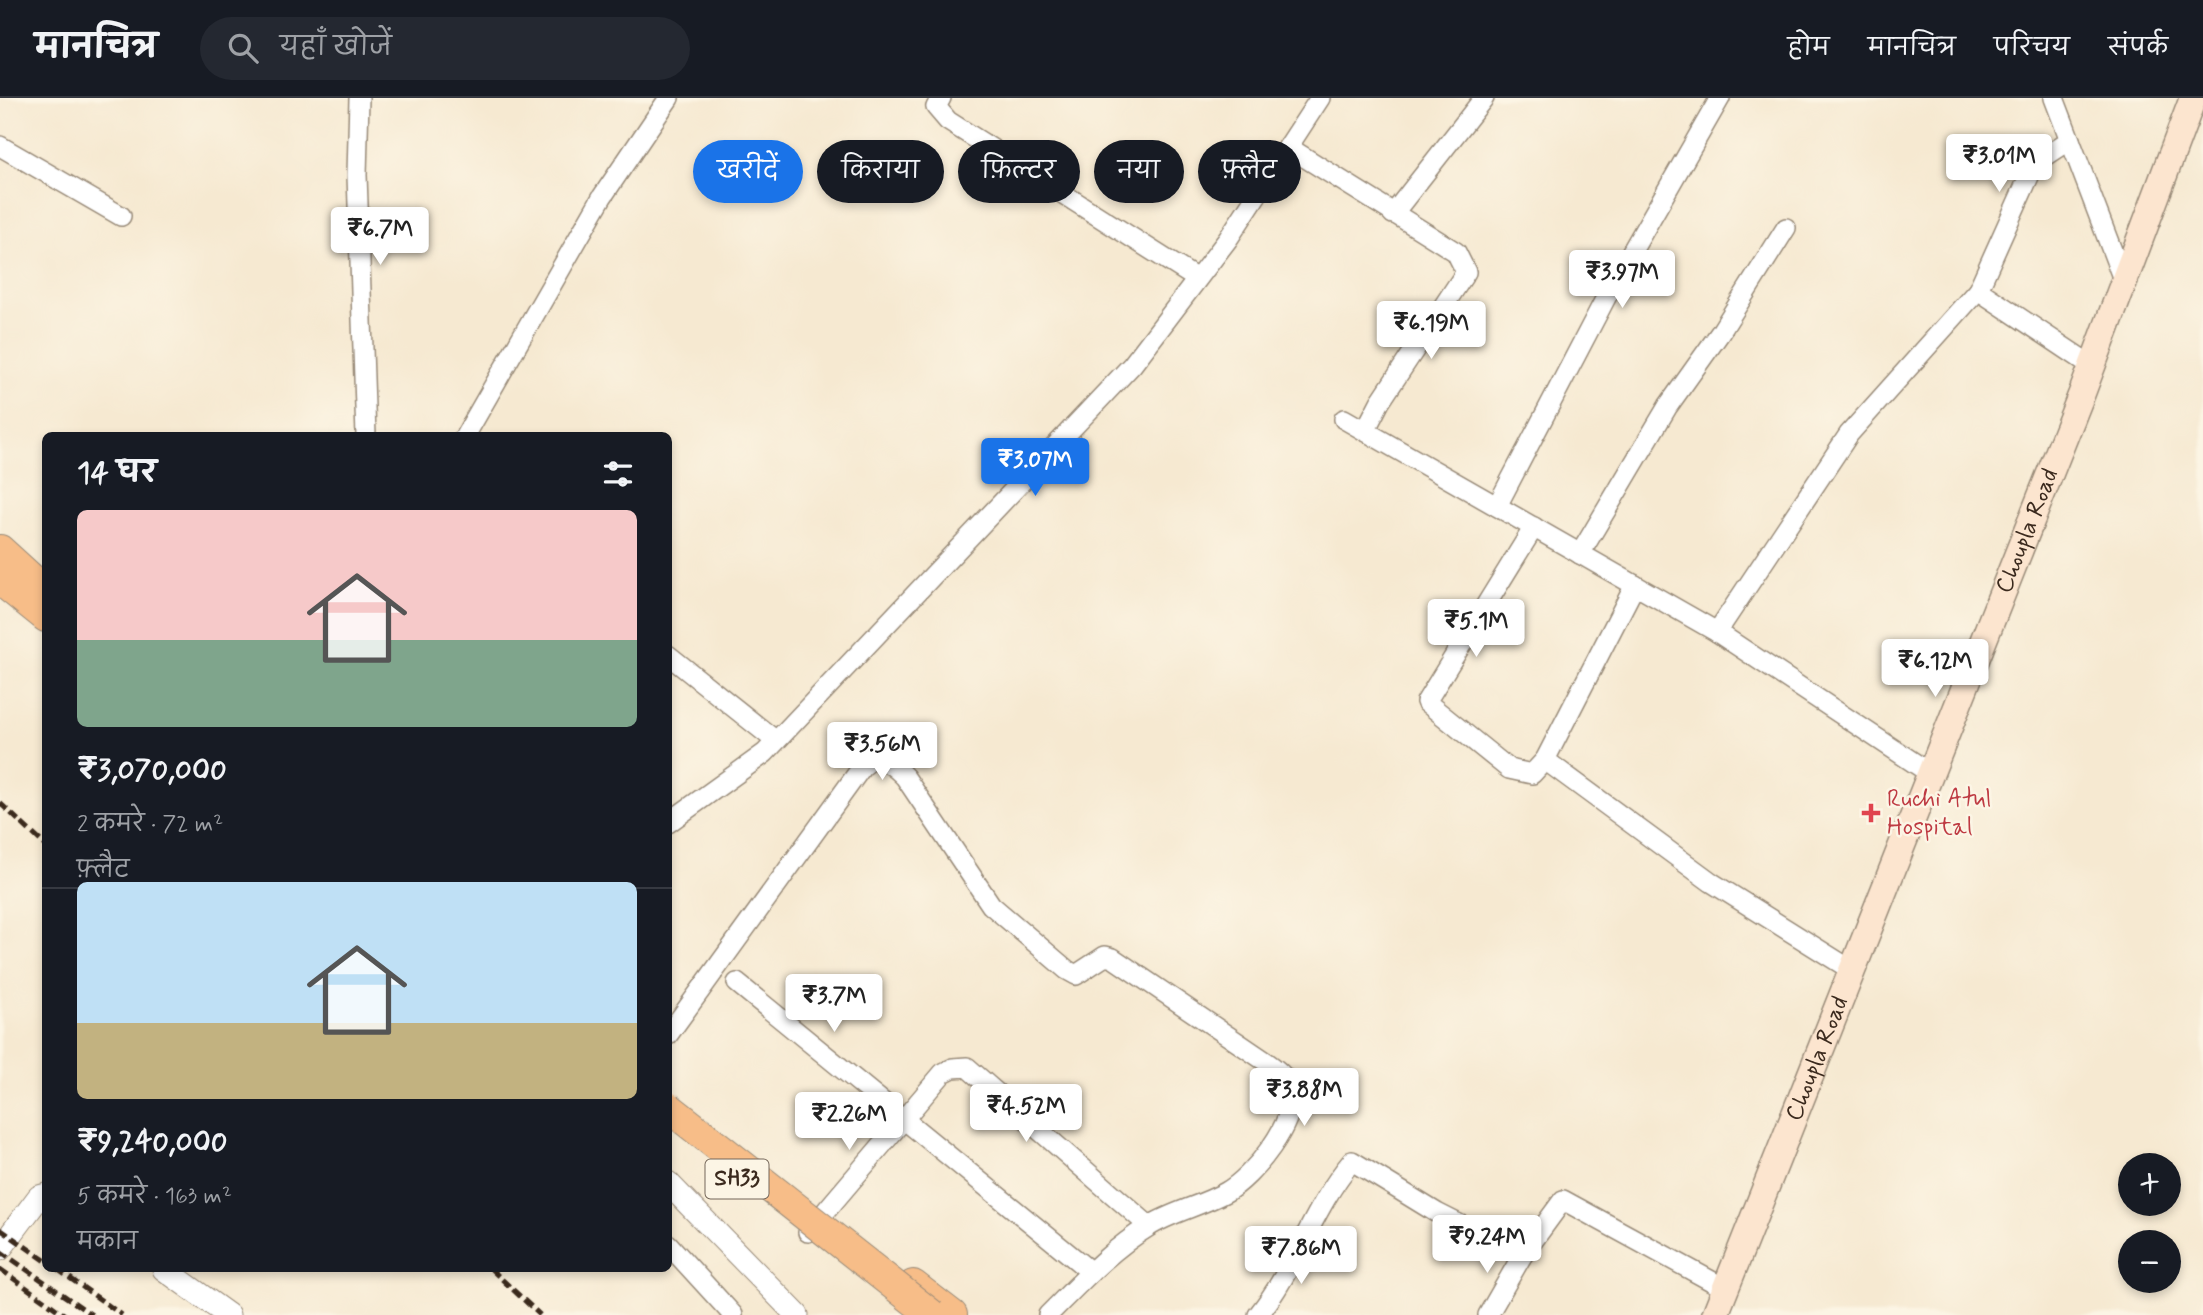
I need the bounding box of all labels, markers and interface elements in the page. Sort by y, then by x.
search box [200,17,690,80]
text: मानचित्र [35,26,158,70]
icon: search [224,29,262,67]
text: यहाँ खोजें [280,31,392,65]
text: होम [1787,33,1830,64]
text: मानचित्र [1868,33,1956,64]
text: परिचय [1994,33,2070,64]
text: संपर्क [2108,33,2168,64]
pin: ₹3.01M [1942,134,2056,194]
chip: खरीदें [693,140,803,203]
chip: किराया [817,140,944,203]
chip: फ़िल्टर [958,140,1080,203]
chip: नया [1094,140,1184,203]
chip: फ़्लैट [1198,140,1301,203]
text: ₹3.01M [1962,142,2036,172]
pin: ₹6.7M [331,208,429,267]
text: ₹6.7M [347,215,413,245]
pin: ₹3.97M [1565,250,1679,310]
text: ₹3.97M [1585,258,1659,288]
pin: ₹6.19M [1374,302,1488,361]
text: ₹6.19M [1393,309,1469,339]
pin: ₹3.07M [978,438,1092,498]
text: ₹3.07M [997,446,1073,476]
text: 14 घर [77,454,157,493]
icon: filters [599,455,637,493]
street label: Choupla Road [1988,464,2066,598]
icon: home [294,555,420,681]
pin: ₹5.1M [1427,600,1525,659]
text: ₹5.1M [1444,607,1508,637]
pin: ₹6.12M [1878,640,1992,699]
text: ₹6.12M [1898,647,1972,677]
pin: ₹3.56M [825,722,939,782]
text: ₹3.56M [843,730,921,760]
text: ₹3,070,000 [77,751,227,790]
place label: Ruchi Atul Hospital [1887,784,1992,843]
marker: Ruchi Atul Hospital [1861,803,1881,823]
text: 2 कमरे · 72 m² [77,810,223,840]
text: फ़्लैट [77,856,129,886]
icon: home [294,927,420,1053]
pin: ₹3.7M [785,974,883,1034]
text: ₹3.7M [801,982,867,1012]
street label: Choupla Road [1778,992,1856,1125]
pin: ₹3.88M [1247,1068,1361,1128]
text: ₹3.88M [1266,1076,1342,1106]
pin: ₹4.52M [969,1084,1083,1144]
text: ₹4.52M [986,1092,1066,1122]
pin: ₹2.26M [792,1093,906,1152]
text: ₹2.26M [811,1100,887,1130]
text: ₹9,240,000 [77,1123,228,1162]
map controls [2118,1153,2181,1293]
button: + [2118,1153,2181,1216]
road number: SH33 [706,1160,768,1198]
text: 5 कमरे · 163 m² [77,1182,232,1212]
pin: ₹9.24M [1430,1216,1544,1275]
text: ₹9.24M [1448,1223,1526,1253]
pin: ₹7.86M [1244,1226,1358,1286]
text: मकान [77,1228,138,1258]
button: − [2118,1230,2181,1293]
text: ₹7.86M [1261,1234,1341,1264]

